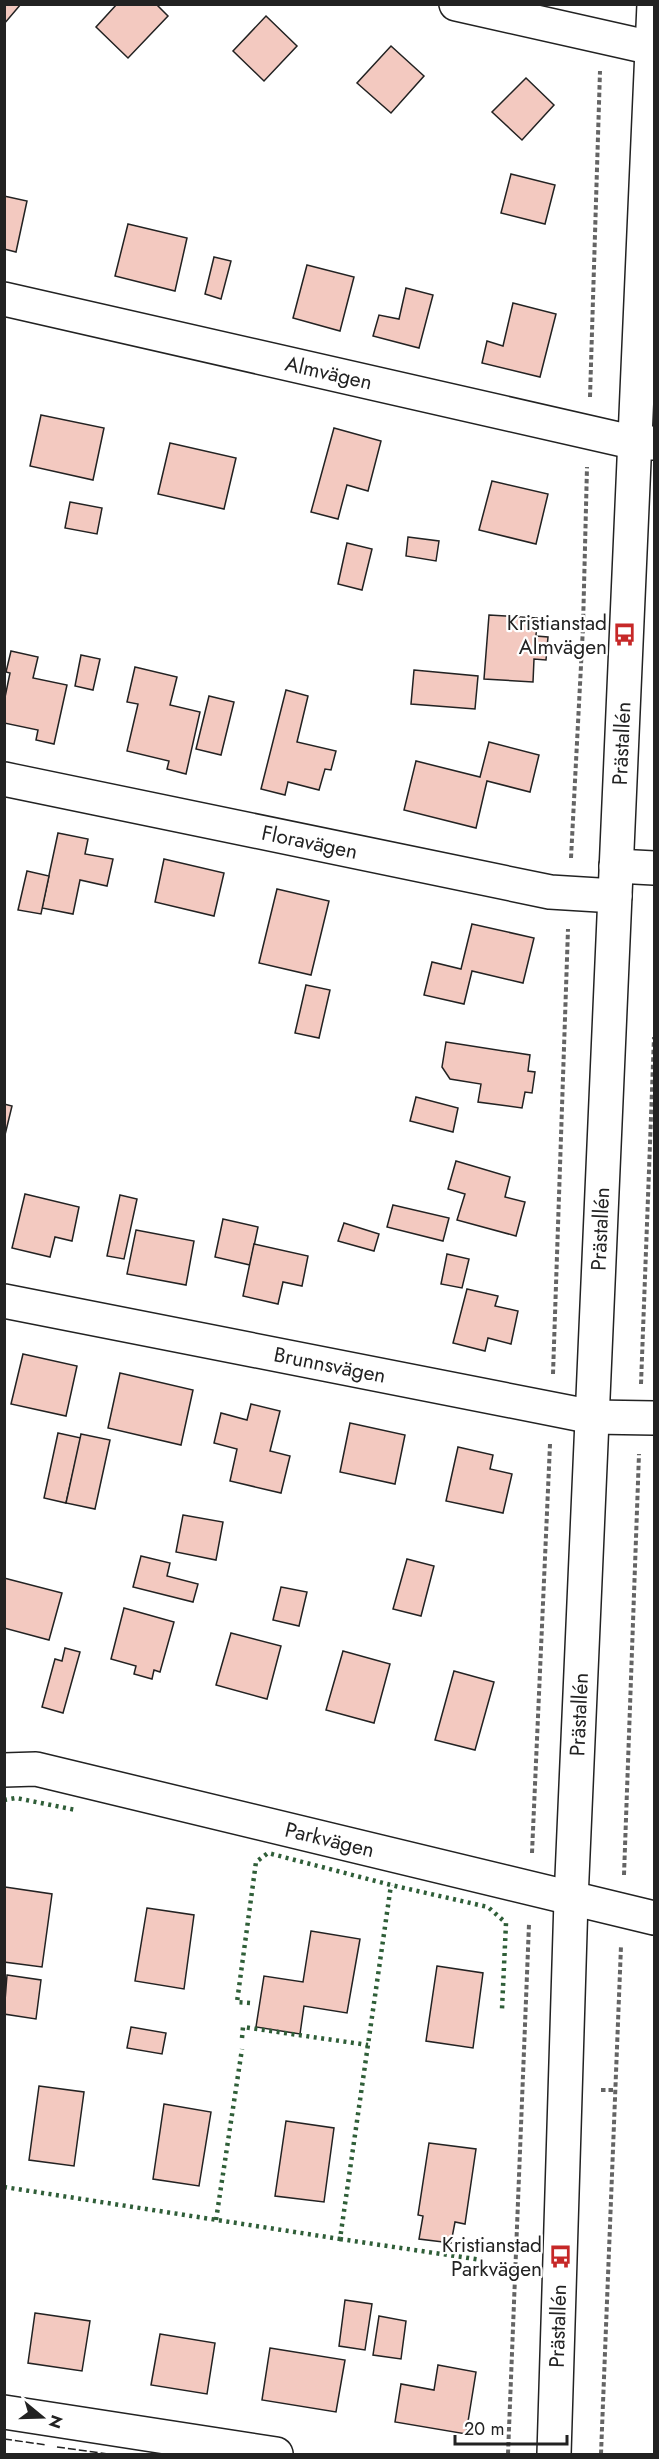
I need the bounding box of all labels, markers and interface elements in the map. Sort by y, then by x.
street label: Almvägen [282,349,375,397]
place label: Kristianstad Almvägen [507,608,607,662]
bus stop icon: Kristianstad Almvägen [612,622,638,648]
street label: Prästallén [605,701,638,786]
street label: Floravägen [259,818,360,867]
street label: Prästallén [584,1186,617,1271]
street label: Brunnsvägen [271,1339,388,1391]
street label: Prästallén [562,1672,596,1757]
street label: Parkvägen [282,1815,377,1865]
place label: Kristianstad Parkvägen [442,2230,542,2284]
bus stop icon: Kristianstad Parkvägen [547,2244,573,2270]
street label: Prästallén [542,2284,574,2368]
north arrow [12,2387,72,2447]
scale bar [455,2408,568,2446]
text: N [43,2412,69,2431]
text: 20 m [464,2416,504,2442]

